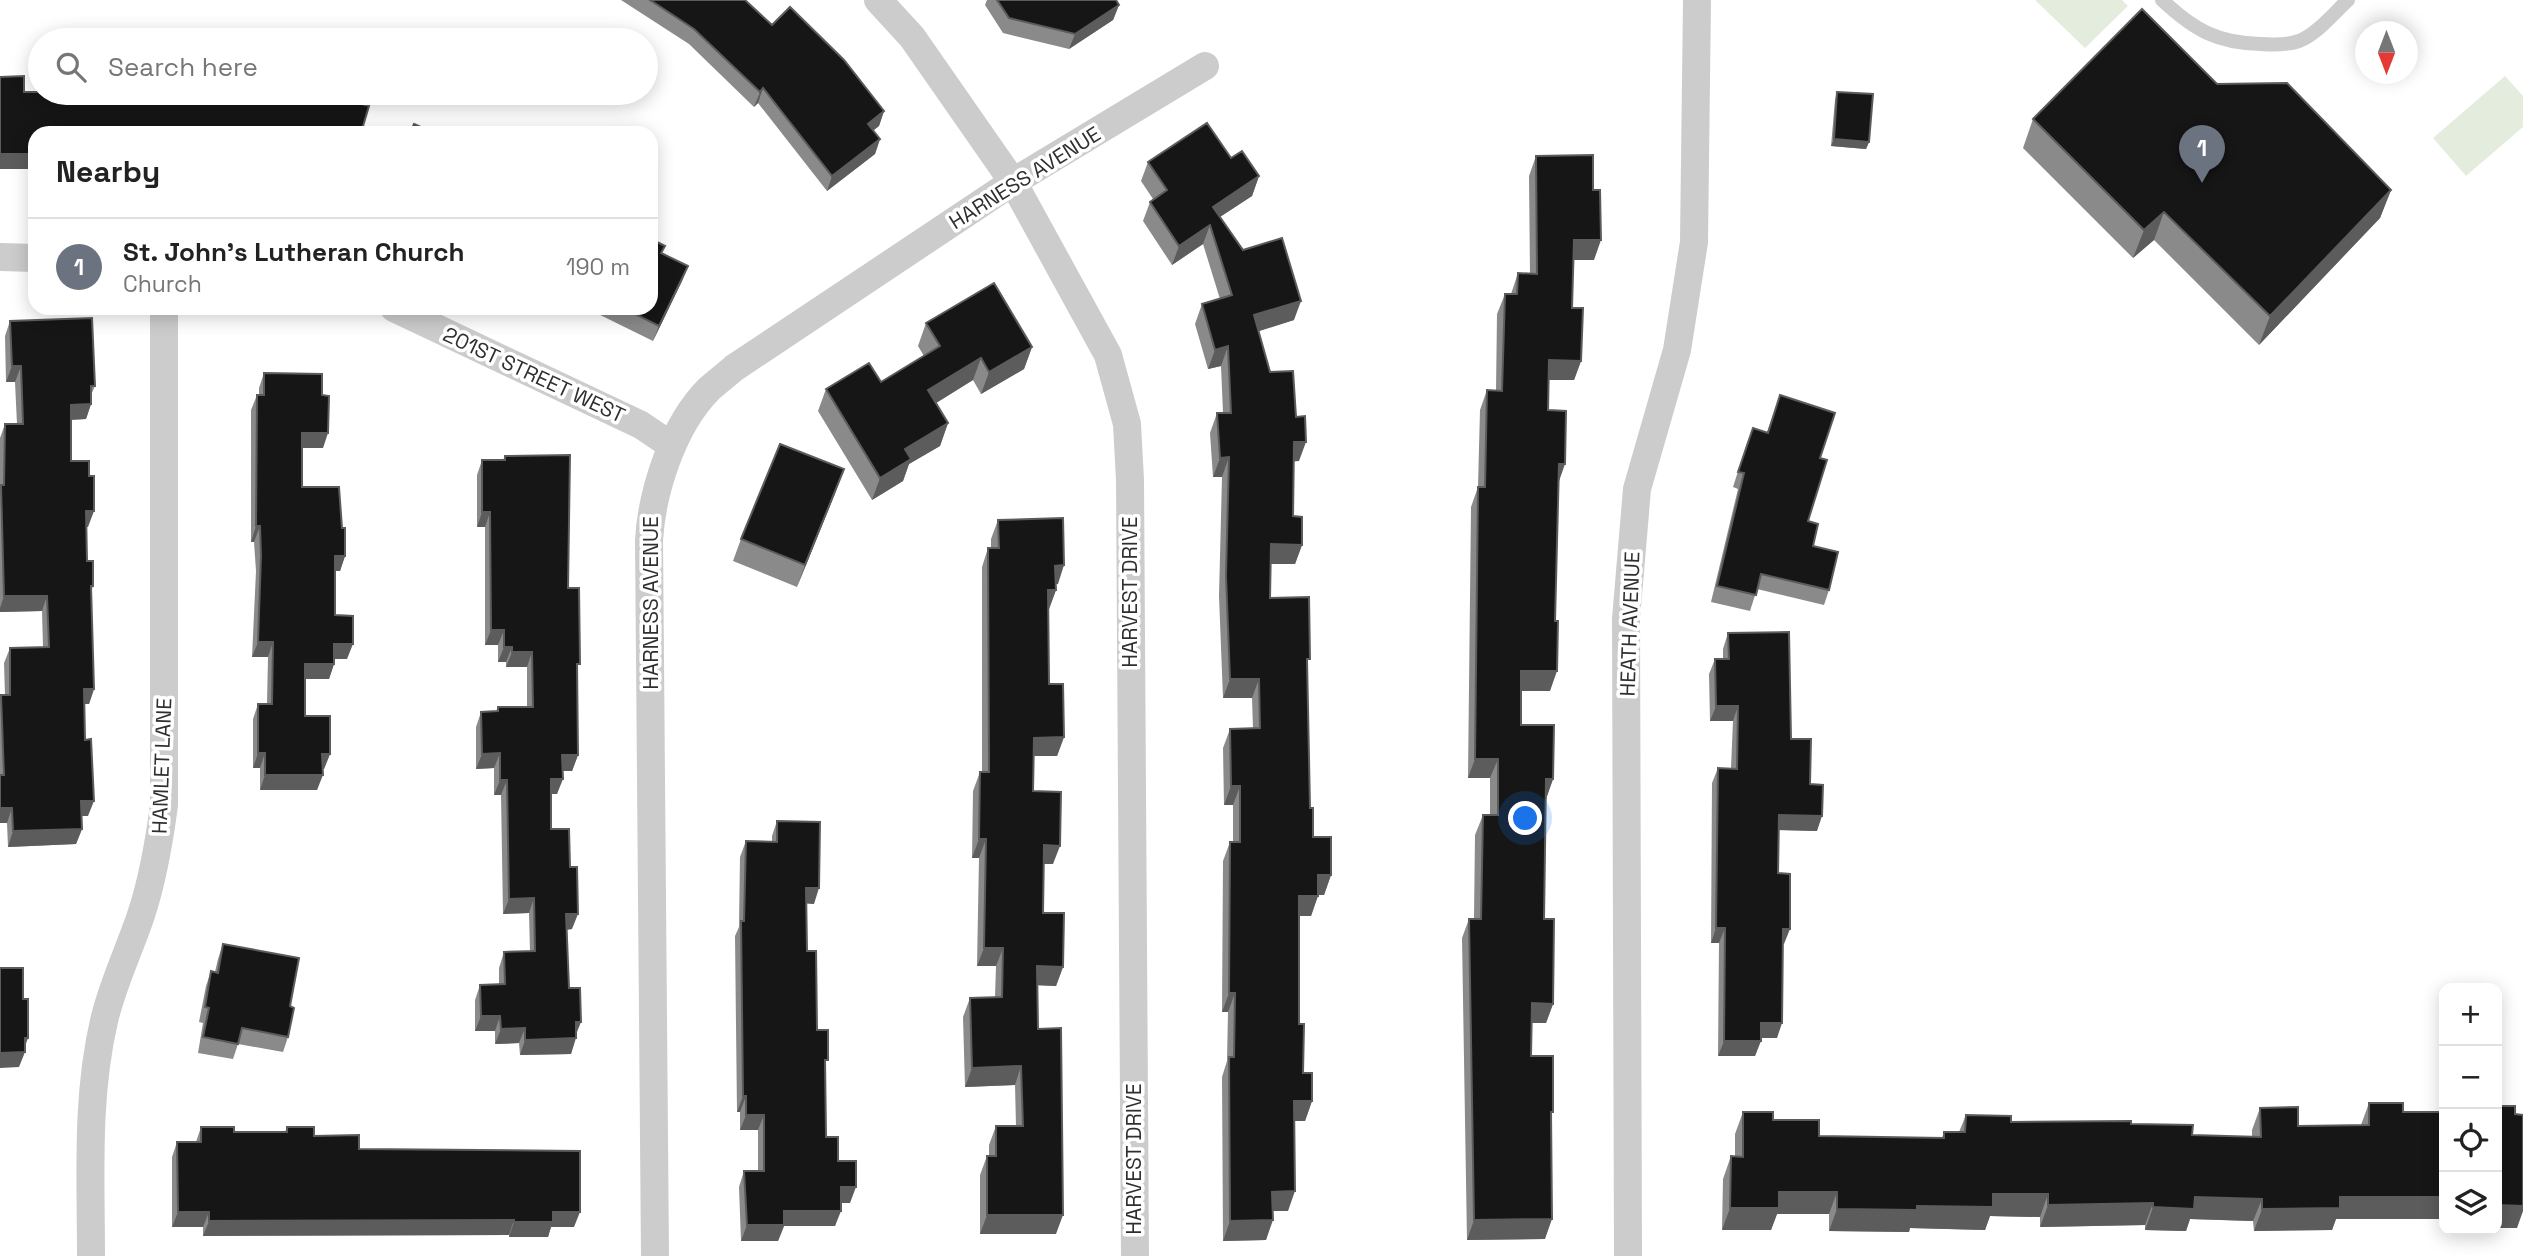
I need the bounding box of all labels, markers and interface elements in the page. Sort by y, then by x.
north arrow [2355,21,2418,84]
search box [28,28,658,105]
icon: search [52,48,90,86]
text: Search here [108,50,258,84]
street label: HARNESS AVENUE [944,120,1105,235]
pin: 1 [2179,125,2225,183]
text: Nearby [56,152,160,191]
text: St. John's Lutheran Church [123,235,464,269]
text: 1 [74,252,84,282]
text: 190 m [566,252,630,282]
text: Church [123,269,202,299]
street label: 201ST STREET WEST [439,321,629,429]
street label: HARNESS AVENUE [637,516,664,690]
street label: HARVEST DRIVE [1116,516,1143,668]
street label: HEATH AVENUE [1613,551,1646,697]
street label: HAMLET LANE [146,697,177,834]
your location [1508,801,1542,835]
map controls [2439,983,2502,1235]
button: + [2439,983,2502,1046]
button: − [2439,1046,2502,1109]
street label: HARVEST DRIVE [1120,1083,1147,1235]
button: locate [2439,1109,2502,1172]
button: layers [2439,1172,2502,1235]

